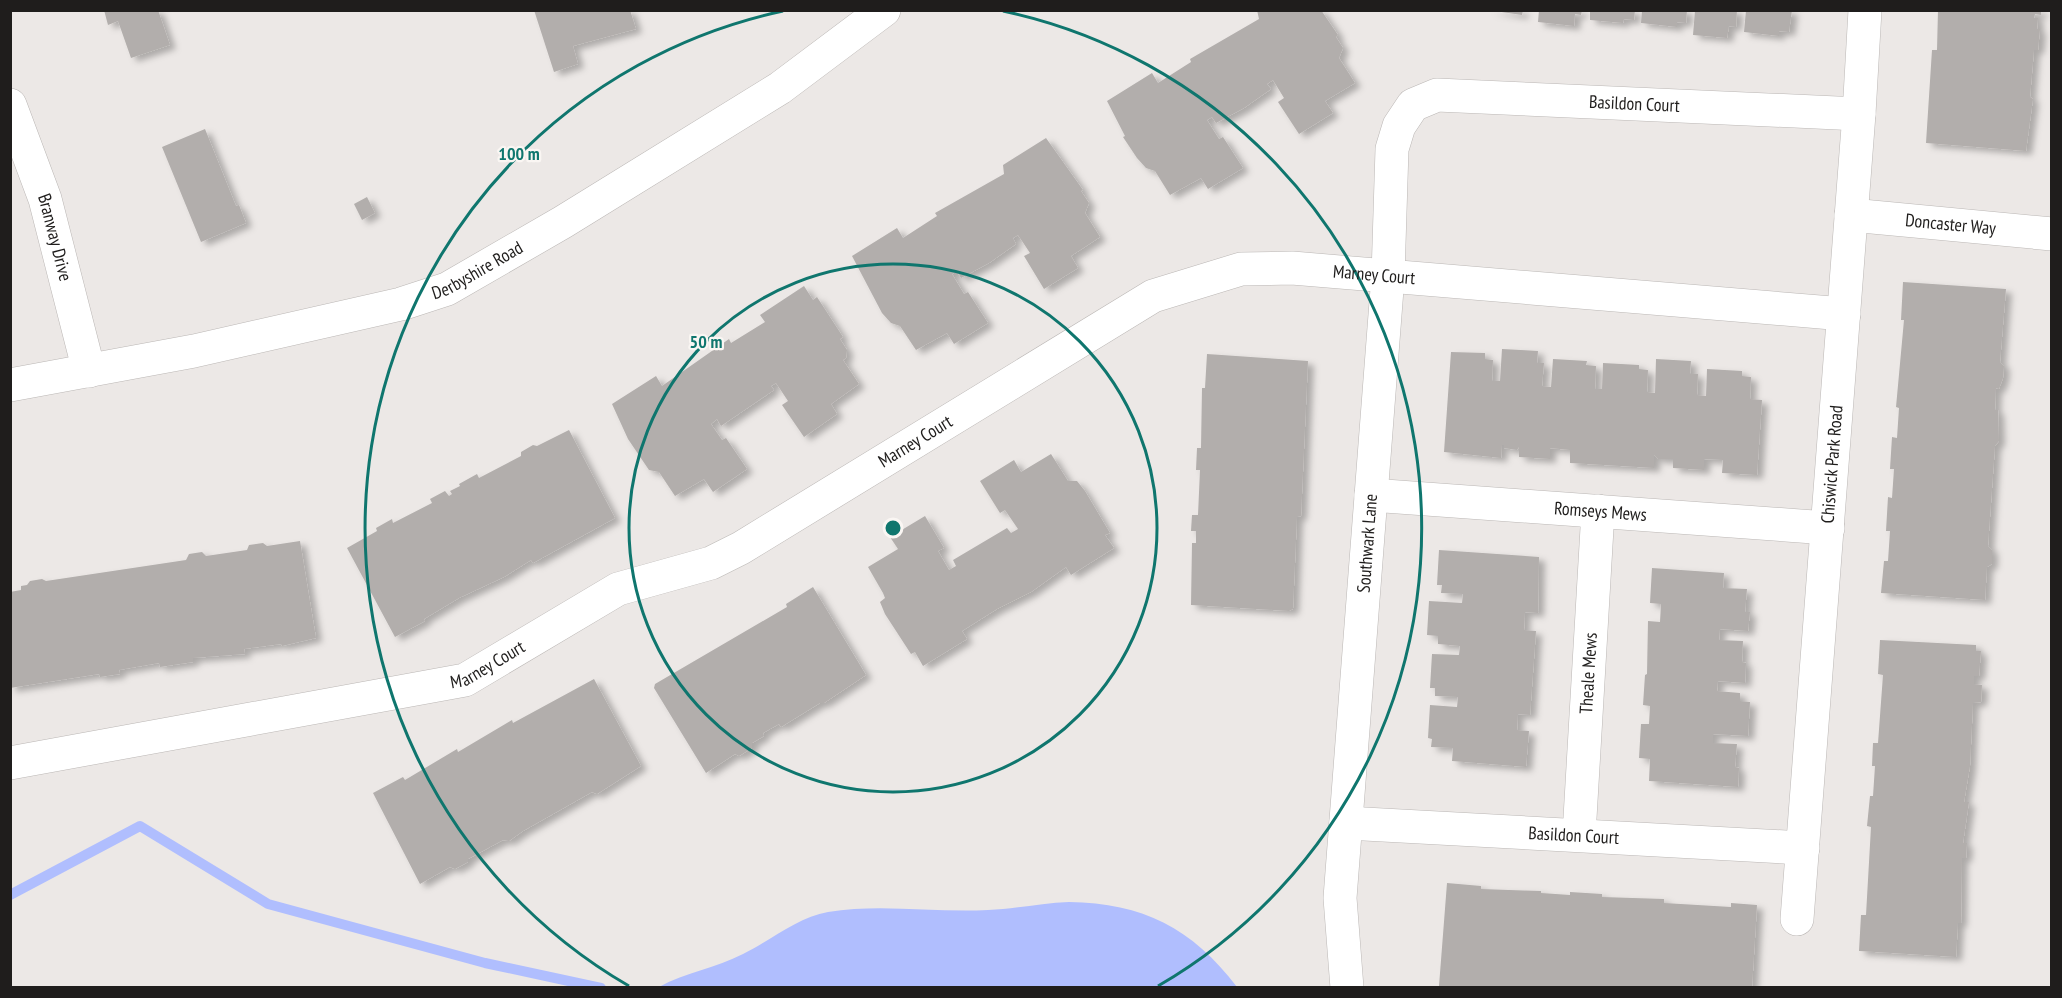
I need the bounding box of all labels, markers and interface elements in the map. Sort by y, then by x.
street label: Basildon Court [1588,90,1680,117]
text: 100 m [498,142,540,165]
street label: Branway Drive [33,190,78,283]
street label: Doncaster Way [1904,208,1997,240]
street label: Derbyshire Road [429,236,527,304]
street label: Marney Court [1332,259,1416,289]
text: 50 m [690,330,722,353]
street label: Chiswick Park Road [1816,404,1848,524]
street label: Marney Court [874,410,956,472]
street label: Southwark Lane [1352,493,1382,594]
street label: Romseys Mews [1553,496,1648,526]
centre of rings [883,518,903,538]
street label: Theale Mews [1574,632,1602,715]
street label: Marney Court [448,635,529,693]
street label: Basildon Court [1528,821,1620,849]

